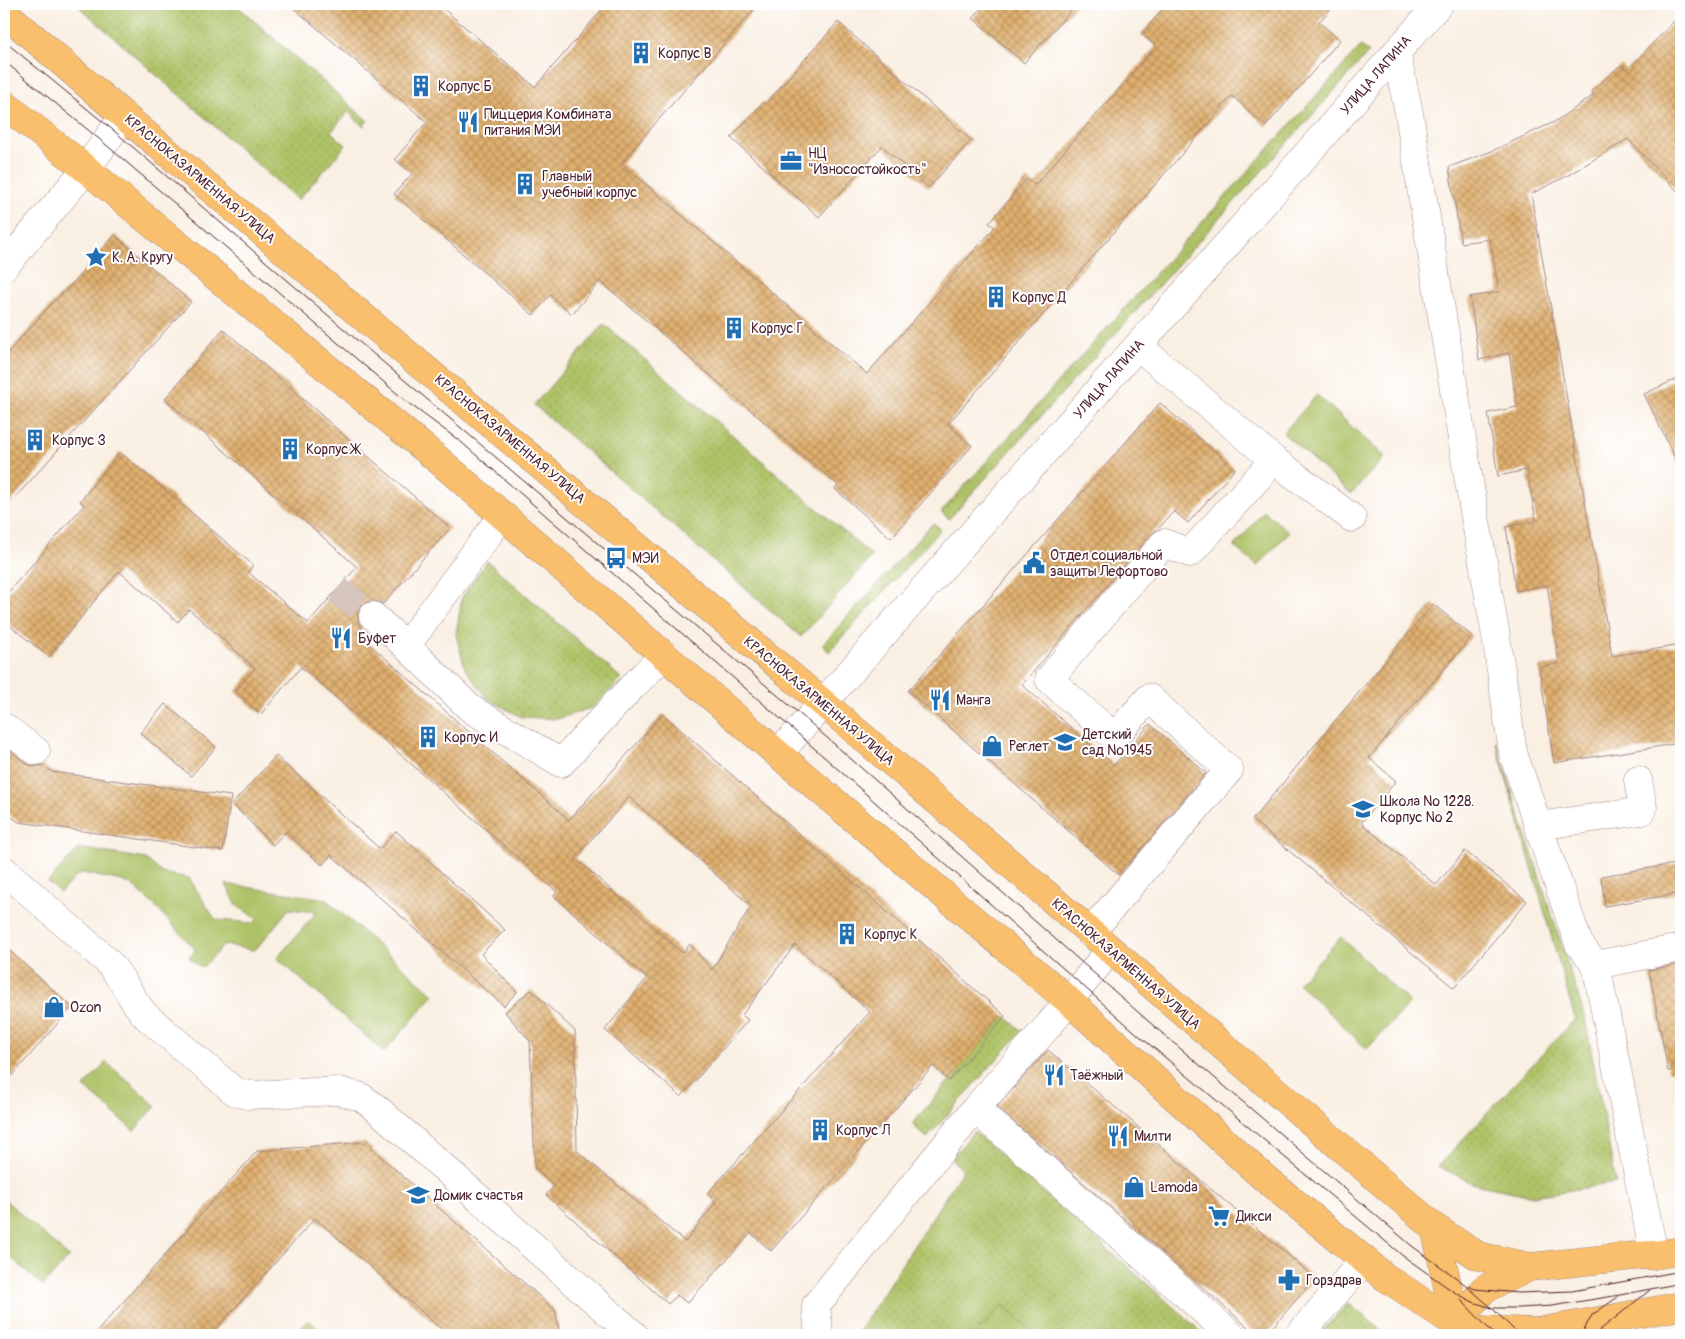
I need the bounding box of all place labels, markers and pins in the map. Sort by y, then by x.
building icon: Корпус В [628,40,654,66]
place label: Корпус В [658,45,711,62]
building icon: Корпус Б [408,73,434,99]
place label: Корпус Б [438,78,492,95]
place label: Пиццерия Комбината питания МЭИ [484,106,612,139]
restaurant icon: Пиццерия Комбината питания МЭИ [455,109,481,135]
place label: НЦ "Износостойкость" [808,145,927,178]
office icon: НЦ "Износостойкость" [778,148,804,174]
place label: Главный учебный корпус [541,168,637,201]
building icon: Главный учебный корпус [512,171,538,197]
place icon: К. А. Кругу [83,244,109,270]
place label: К. А. Кругу [112,249,173,266]
building icon: Корпус Д [983,284,1009,310]
place label: Корпус Д [1012,289,1066,306]
building icon: Корпус Г [721,315,747,341]
place label: Корпус Г [751,320,803,337]
building icon: Корпус З [22,427,48,453]
place label: Корпус З [52,432,106,449]
building icon: Корпус Ж [277,436,303,462]
place label: Корпус Ж [306,441,361,458]
bus stop icon: МЭИ [603,545,629,571]
place label: Отдел социальной защиты Лефортово [1050,547,1169,580]
place label: МЭИ [632,550,659,567]
public building icon: Отдел социальной защиты Лефортово [1021,550,1047,576]
restaurant icon: Буфет [328,625,354,651]
place label: Буфет [358,630,396,647]
restaurant icon: Манга [927,687,953,713]
place label: Манга [956,692,991,709]
building icon: Корпус И [415,724,441,750]
place label: Детский сад №1945 [1081,726,1152,759]
place label: Корпус И [444,729,498,746]
school or university icon: Детский сад №1945 [1052,729,1078,755]
shop icon: Реглет [979,733,1005,759]
place label: Реглет [1009,738,1049,755]
place label: Школа № 1228. Корпус № 2 [1380,793,1474,826]
school or university icon: Школа № 1228. Корпус № 2 [1350,796,1376,822]
building icon: Корпус К [834,921,860,947]
place label: Корпус К [864,926,917,943]
shop icon: Ozon [41,994,67,1020]
place label: Ozon [70,999,102,1016]
restaurant icon: Таёжный [1041,1062,1067,1088]
place label: Таёжный [1070,1067,1124,1084]
building icon: Корпус Л [807,1117,833,1143]
place label: Корпус Л [836,1122,890,1139]
restaurant icon: Милти [1105,1123,1131,1149]
place label: Милти [1134,1128,1171,1145]
shop icon: Lamoda [1121,1174,1147,1200]
place label: Lamoda [1150,1179,1198,1196]
school or university icon: Домик счастья [405,1182,431,1208]
place label: Домик счастья [433,1187,523,1204]
supermarket icon: Дикси [1206,1203,1232,1229]
place label: Дикси [1235,1208,1271,1225]
pharmacy icon: Горздрав [1276,1267,1302,1293]
place label: Горздрав [1306,1272,1362,1289]

